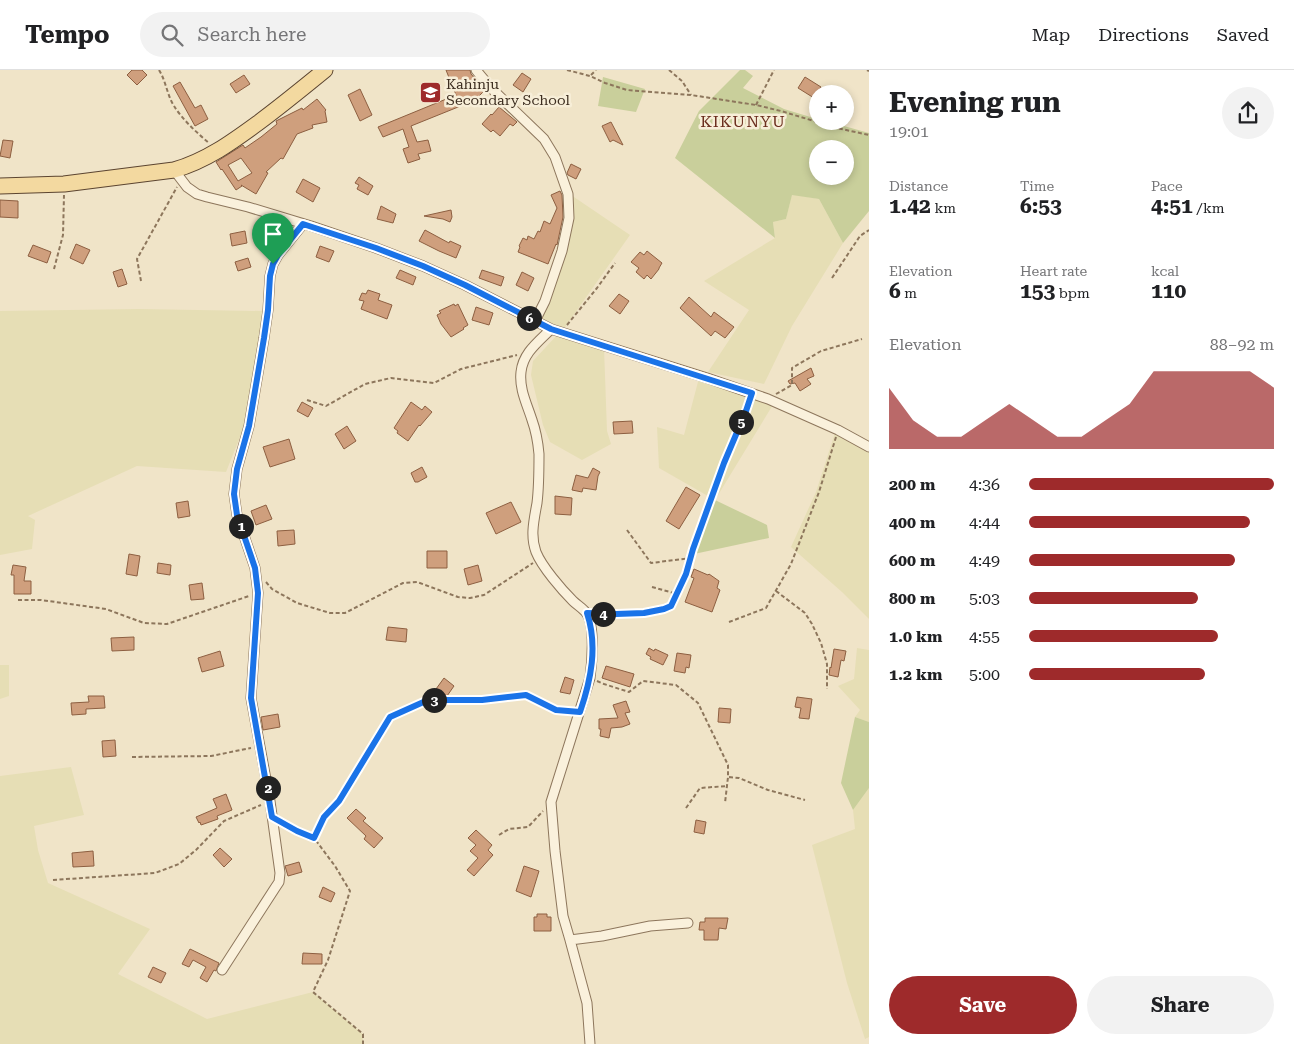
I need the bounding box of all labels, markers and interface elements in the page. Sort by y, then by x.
search box [140,12,490,57]
text: Tempo [25,21,110,49]
icon: search [158,21,186,49]
text: Search here [198,23,306,46]
text: Map [1032,24,1070,45]
text: Directions [1098,24,1189,45]
text: Saved [1217,24,1269,45]
place label: Kahinju Secondary School [446,76,571,108]
school or university icon: Kahinju Secondary School [418,80,442,104]
map controls [809,85,854,185]
button: + [809,85,854,130]
text: Evening run [889,86,1061,119]
button: share [1222,87,1274,139]
district label: KIKUNYU [700,112,786,131]
text: 19:01 [889,122,929,141]
button: − [809,140,854,185]
text: Distance [889,178,948,194]
text: Time [1020,178,1054,194]
text: Pace [1151,178,1183,194]
text: 1.42 [889,194,931,218]
text: 6:53 [1020,194,1062,218]
text: 4:51 [1151,194,1193,218]
text: km [931,200,956,216]
text: /km [1193,200,1225,216]
pin [252,213,294,264]
icon: arrive [259,220,287,248]
text: Elevation [889,263,952,279]
text: Heart rate [1020,263,1087,279]
text: kcal [1151,263,1179,279]
text: 6 [889,279,901,303]
text: 153 [1020,279,1055,303]
text: 110 [1151,279,1186,303]
text: m [901,285,917,301]
text: bpm [1055,285,1090,301]
pin: 6 [516,306,542,330]
text: 6 [526,310,533,326]
text: Elevation [889,335,962,354]
text: 88–92 m [1210,335,1274,354]
pin: 5 [728,410,754,434]
text: 5 [738,414,745,430]
text: 200 m [889,475,935,494]
text: 4:36 [969,475,1000,494]
text: 400 m [889,513,935,532]
text: 4:44 [969,513,1000,532]
pin: 1 [228,514,254,538]
text: 1 [238,518,245,534]
text: 600 m [889,551,935,570]
text: 4:49 [969,551,1000,570]
text: 800 m [889,589,935,608]
text: 5:03 [969,589,1000,608]
pin: 4 [590,602,616,626]
text: 4 [600,606,607,622]
text: 1.0 km [889,627,942,646]
text: 4:55 [969,627,1000,646]
text: 1.2 km [889,665,942,684]
text: 5:00 [969,665,1000,684]
pin: 3 [422,688,446,712]
text: 3 [431,692,438,708]
pin: 2 [256,776,280,800]
text: 2 [265,780,272,796]
button: Save [889,976,1077,1034]
button: Share [1087,976,1274,1034]

